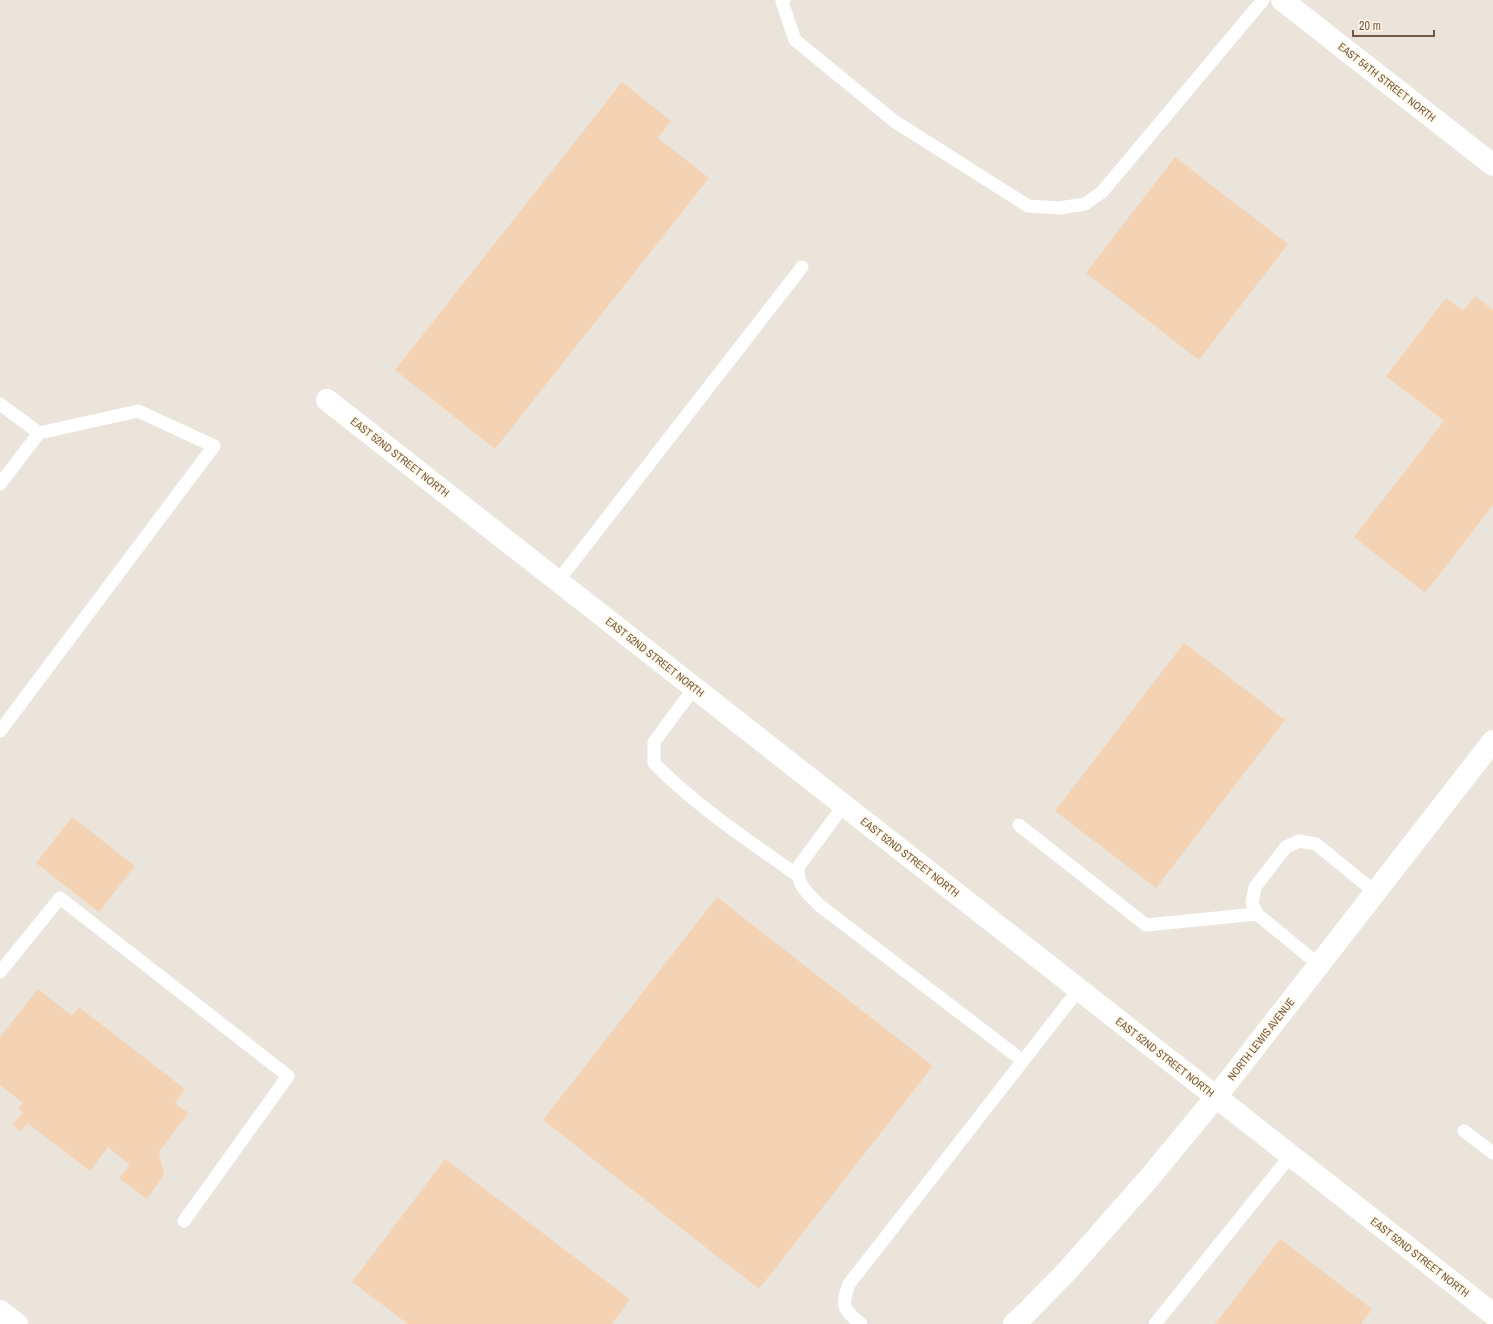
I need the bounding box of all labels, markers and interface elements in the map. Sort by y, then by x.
scale bar [1353,12,1434,38]
text: 20 m [1359,18,1381,34]
street label: EAST 54TH STREET NORTH [1335,39,1439,125]
street label: EAST 52ND STREET NORTH [348,414,452,500]
street label: EAST 52ND STREET NORTH [603,614,707,700]
street label: EAST 52ND STREET NORTH [858,814,962,900]
street label: NORTH LEWIS AVENUE [1224,995,1298,1083]
street label: EAST 52ND STREET NORTH [1113,1014,1217,1100]
street label: EAST 52ND STREET NORTH [1368,1214,1472,1300]

